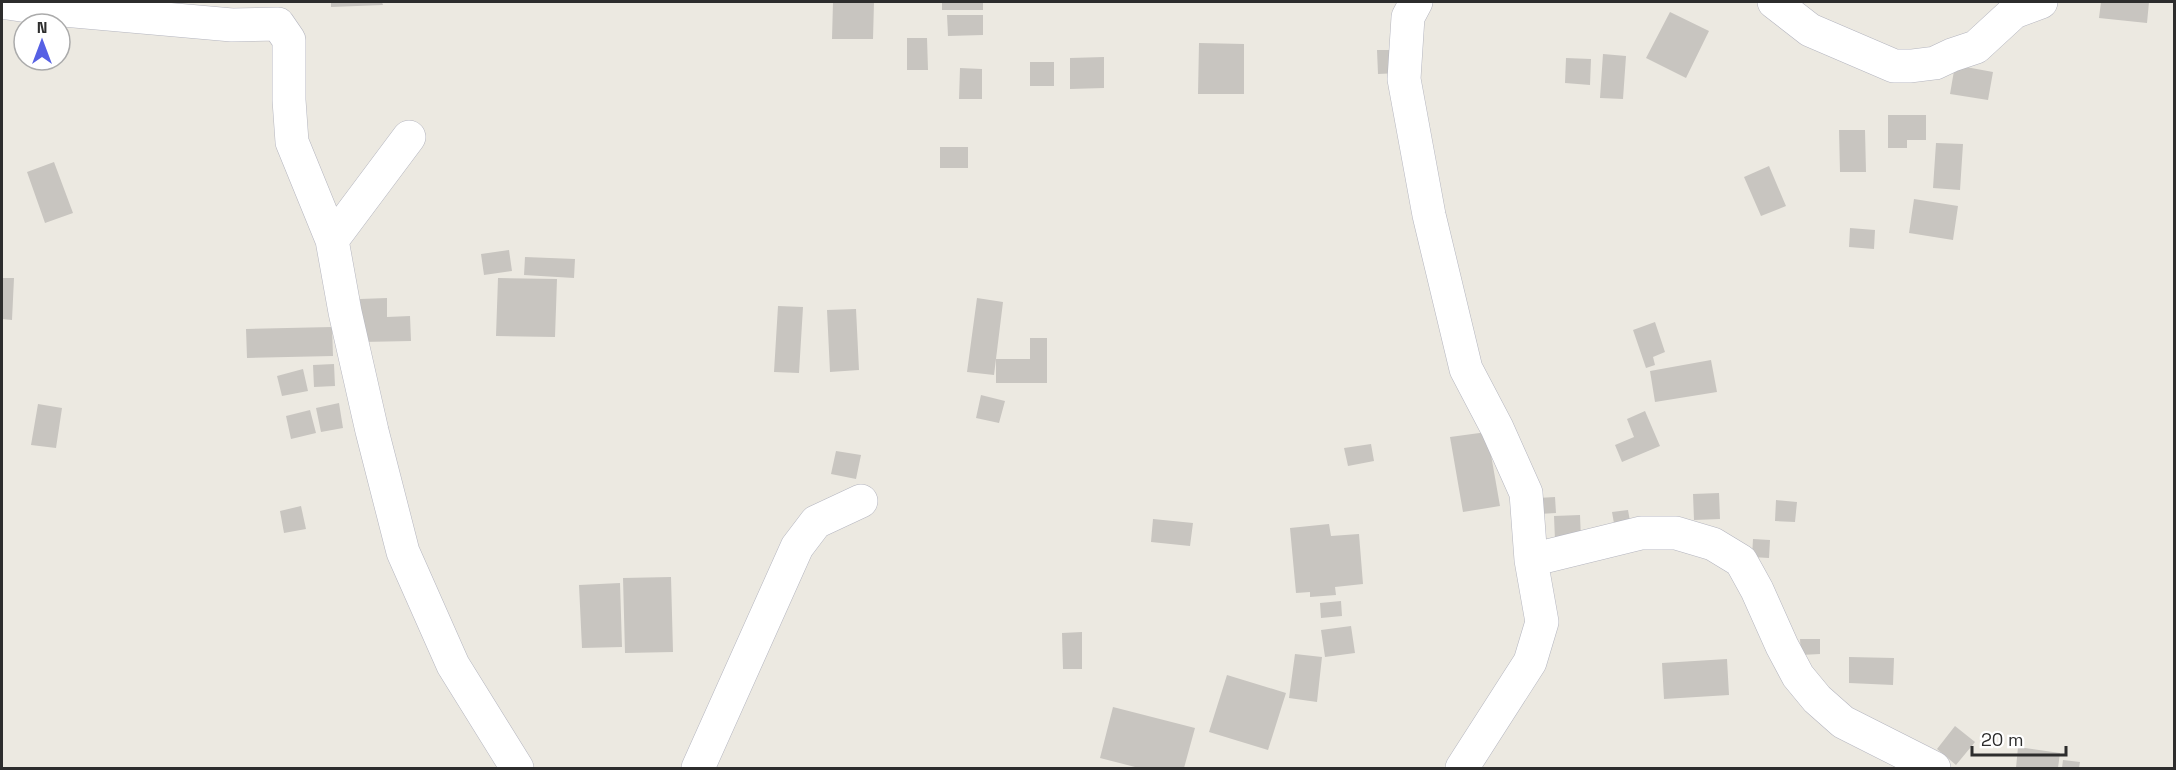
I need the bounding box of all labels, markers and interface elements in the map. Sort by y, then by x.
north arrow [12,12,72,72]
text: N [37,17,47,38]
scale bar [1972,719,2066,757]
text: 20 m [1981,728,2024,751]

